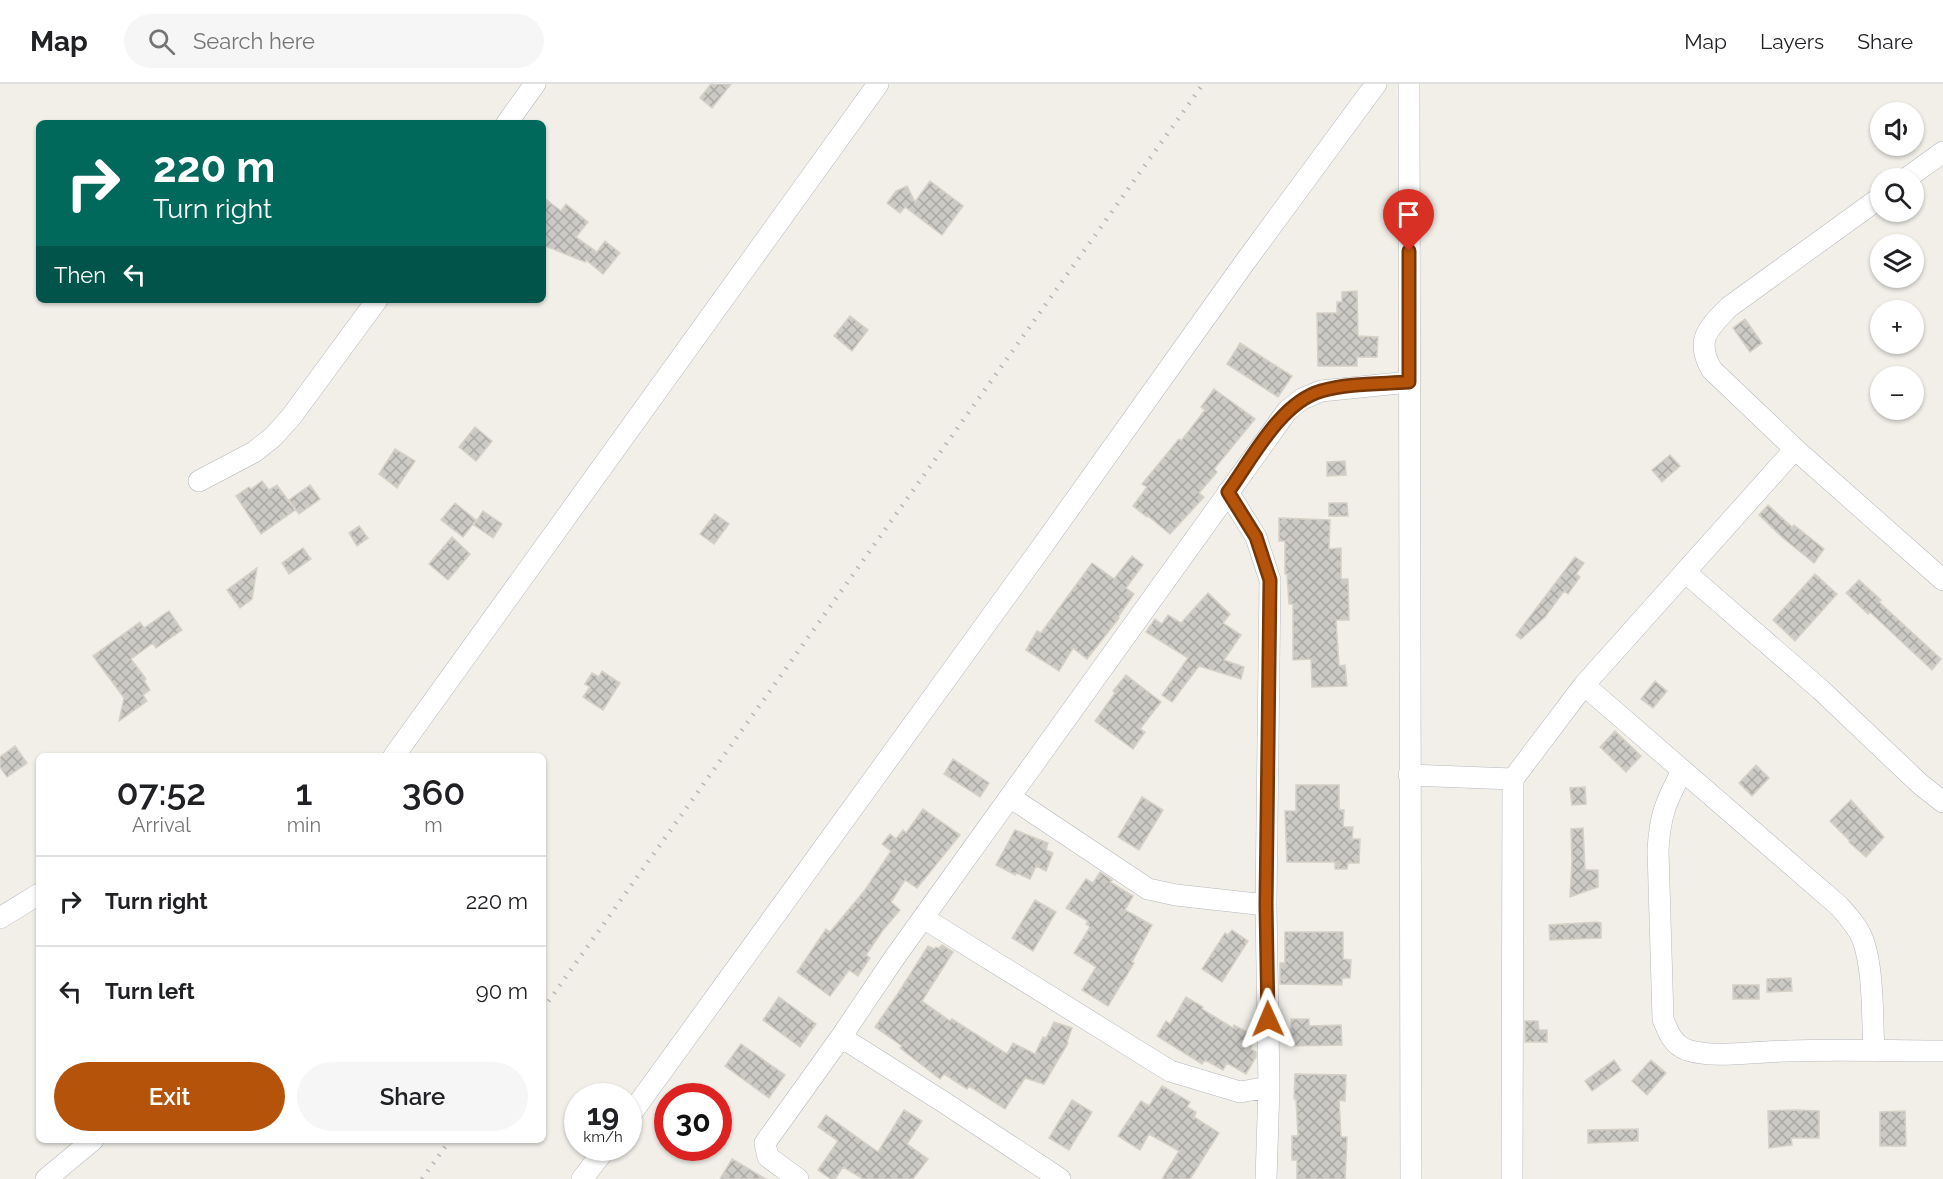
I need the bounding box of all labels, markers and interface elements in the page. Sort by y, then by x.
search box [124,14,544,68]
text: Map [30,25,88,58]
icon: search [145,25,178,58]
text: Search here [193,28,315,54]
text: Map [1684,29,1727,54]
text: Layers [1760,29,1824,54]
text: Share [1857,29,1913,54]
map controls [1870,102,1924,420]
button: sound [1870,102,1924,156]
text: 220 m [153,143,275,192]
icon: right [54,144,132,222]
button: search [1870,168,1924,222]
pin [1383,189,1434,251]
text: Turn right [153,193,272,224]
icon: arrive [1392,198,1425,231]
button: layers [1870,234,1924,288]
icon: left [118,258,151,291]
text: Then [54,262,106,288]
button: + [1870,300,1924,354]
button: − [1870,366,1924,420]
text: 07:52 [117,771,206,813]
text: 1 [295,771,312,813]
text: 360 [402,771,465,813]
text: Arrival [132,813,191,837]
text: min [287,813,321,837]
text: m [424,813,443,837]
icon: right [54,885,87,918]
text: Turn right [105,888,208,914]
text: 220 m [466,888,528,914]
icon: left [54,975,87,1008]
text: Turn left [105,978,195,1004]
text: 90 m [476,978,528,1004]
position arrow [1236,987,1300,1051]
button: Exit [54,1062,285,1131]
button: Share [297,1062,528,1131]
speed limit sign: 30 [654,1083,732,1161]
text: 19 [587,1097,619,1132]
text: km/h [583,1128,623,1146]

